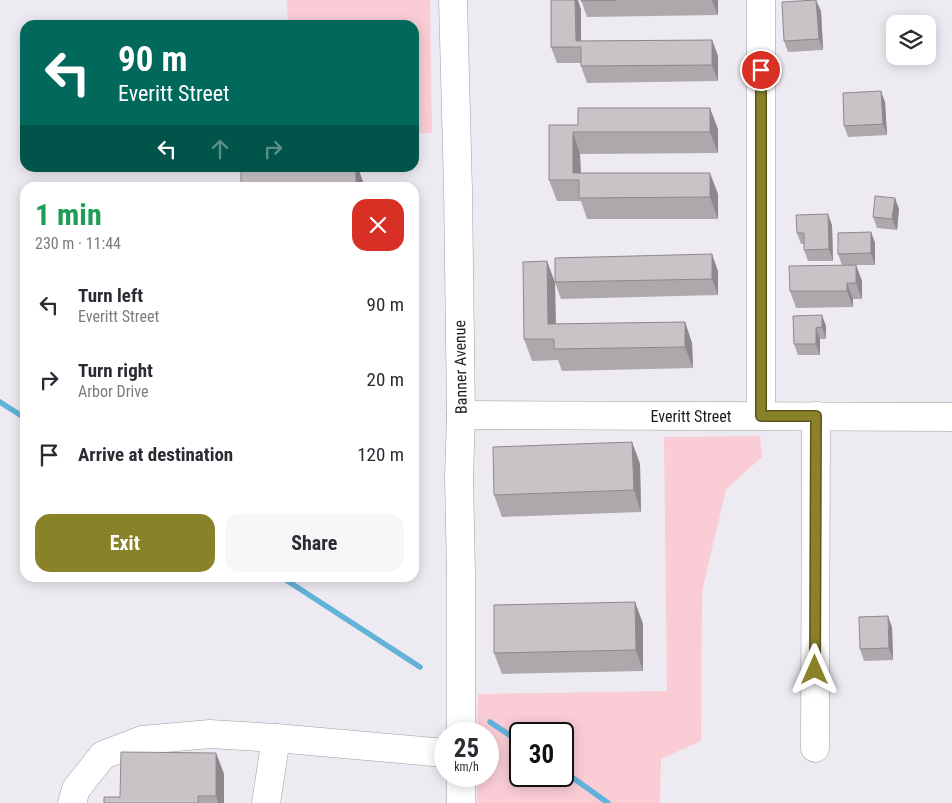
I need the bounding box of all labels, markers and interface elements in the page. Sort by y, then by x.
map controls [886,15,936,65]
button: layers [886,15,936,65]
text: 90 m [118,39,187,80]
icon: left [35,40,100,105]
pin [740,49,782,91]
icon: arrive [747,56,775,84]
text: Everitt Street [118,81,230,106]
icon: left [153,135,181,163]
icon: ahead [206,135,234,163]
icon: right [259,135,287,163]
text: 1 min [35,197,102,232]
button: close [352,199,404,251]
text: 230 m · 11:44 [35,234,121,253]
text: Turn left [78,284,143,307]
icon: left [35,291,63,319]
text: 90 m [367,293,404,316]
text: Everitt Street [78,307,159,326]
street label: Banner Avenue [450,320,471,414]
text: Turn right [78,359,153,382]
icon: right [35,366,63,394]
text: 20 m [367,368,404,391]
text: Arbor Drive [78,382,149,401]
street label: Everitt Street [650,407,732,426]
icon: arrive [35,441,63,469]
text: Arrive at destination [78,443,233,466]
text: 120 m [357,443,404,466]
button: Exit [35,514,215,572]
button: Share [225,514,404,572]
position arrow [788,643,840,695]
speed limit sign: 30 [509,722,574,787]
text: 25 [454,734,479,763]
text: km/h [454,760,479,774]

